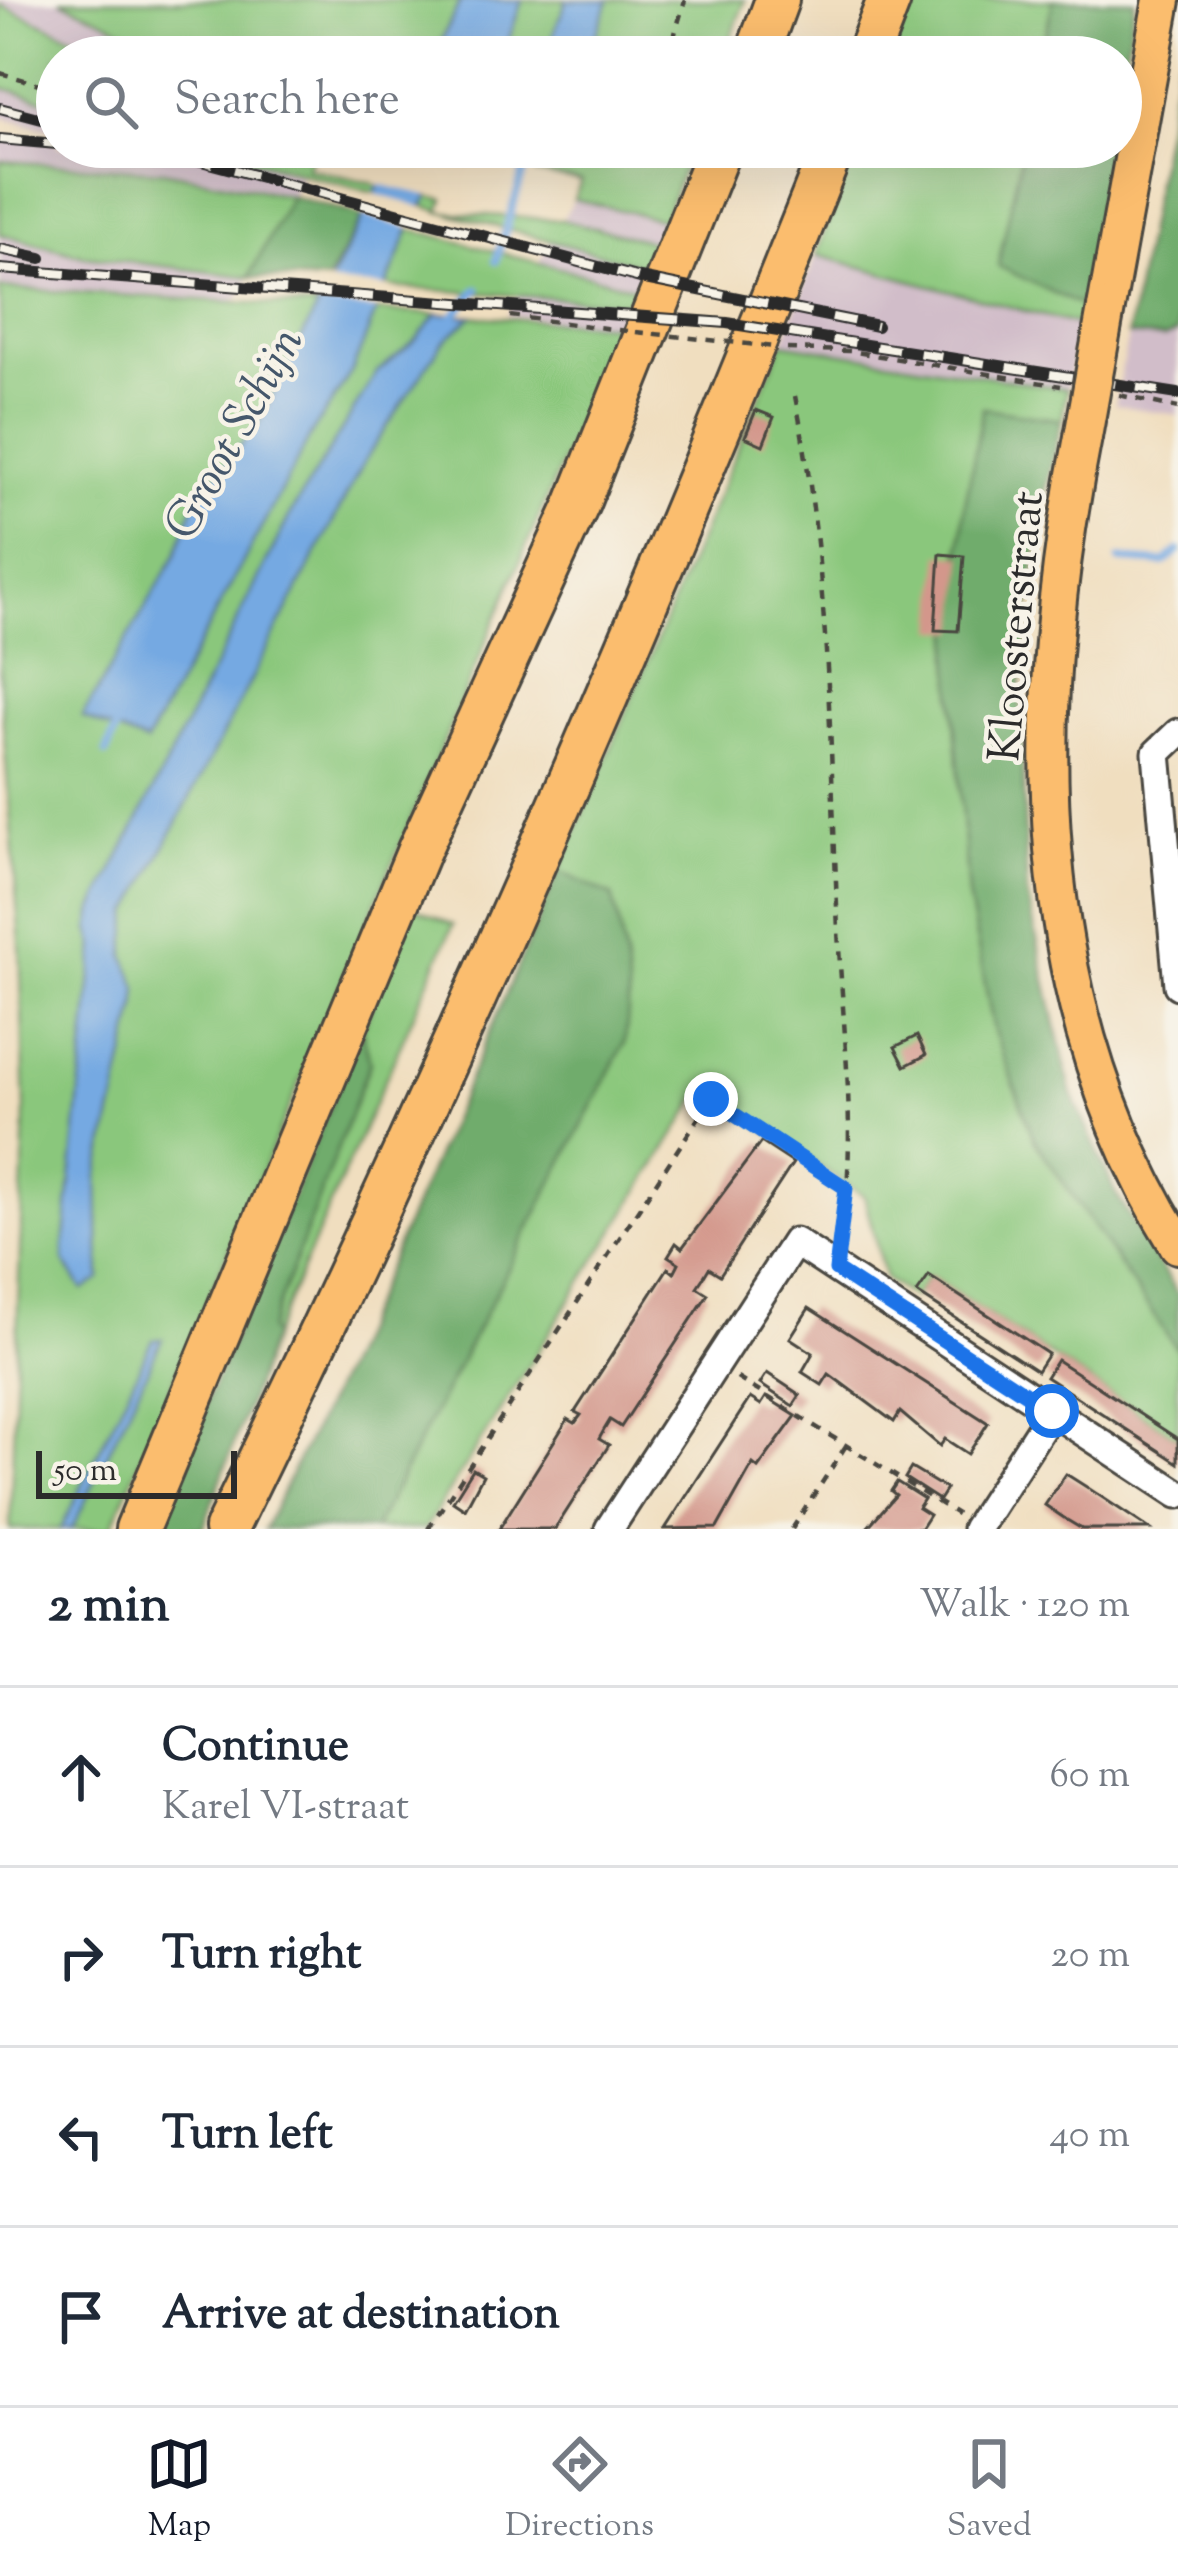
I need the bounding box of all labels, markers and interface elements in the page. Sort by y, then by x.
search box [36,36,1142,168]
icon: search [78,69,144,135]
text: Search here [174,70,400,135]
water label: Groot Schijn [150,316,324,554]
street label: Kloosterstraat [975,489,1064,764]
route end [684,1072,738,1126]
route start [1025,1384,1079,1438]
scale bar [36,1445,237,1498]
text: 50 m [54,1448,117,1496]
text: 2 min [48,1571,170,1644]
text: Walk · 120 m [919,1579,1130,1635]
text: Continue [162,1716,349,1781]
icon: ahead [48,1744,114,1810]
text: 60 m [1049,1749,1130,1805]
text: Karel VI-straat [162,1781,409,1837]
icon: right [48,1924,114,1990]
text: Turn right [162,1924,361,1989]
text: 20 m [1051,1929,1130,1985]
icon: left [48,2104,114,2170]
text: Turn left [162,2104,333,2169]
text: 40 m [1050,2109,1130,2165]
icon: arrive [48,2284,114,2350]
text: Arrive at destination [162,2284,560,2349]
tab: Map [146,2431,212,2551]
tab: Directions [505,2431,654,2551]
tab: Saved [947,2431,1032,2551]

